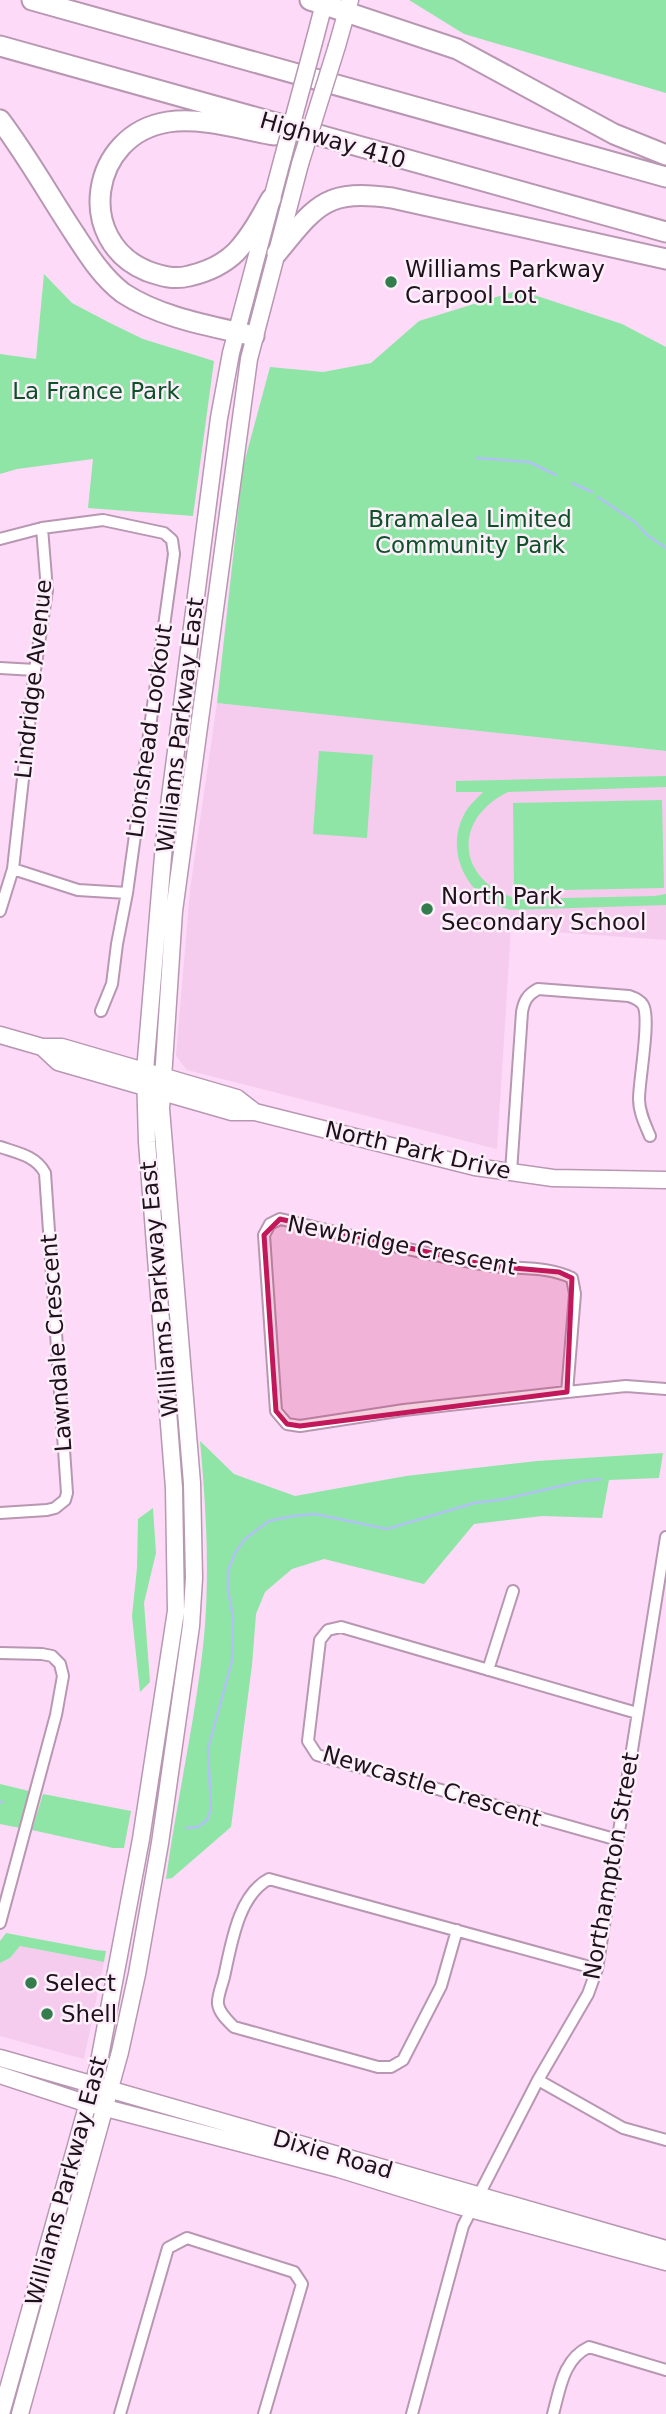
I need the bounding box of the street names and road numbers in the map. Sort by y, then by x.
street label: Highway 410 [257,107,409,173]
street label: Lindridge Avenue [10,578,56,780]
street label: Williams Parkway East [151,596,209,854]
street label: Lionshead Lookout [121,623,177,839]
street label: North Park Drive [323,1116,513,1184]
street label: Williams Parkway East [135,1160,183,1418]
street label: Newbridge Crescent [285,1210,519,1280]
street label: Lawndale Crescent [35,1233,77,1453]
street label: Newcastle Crescent [320,1740,544,1832]
street label: Northampton Street [578,1750,644,1982]
street label: Williams Parkway East [20,2054,112,2308]
street label: Dixie Road [270,2125,396,2183]

